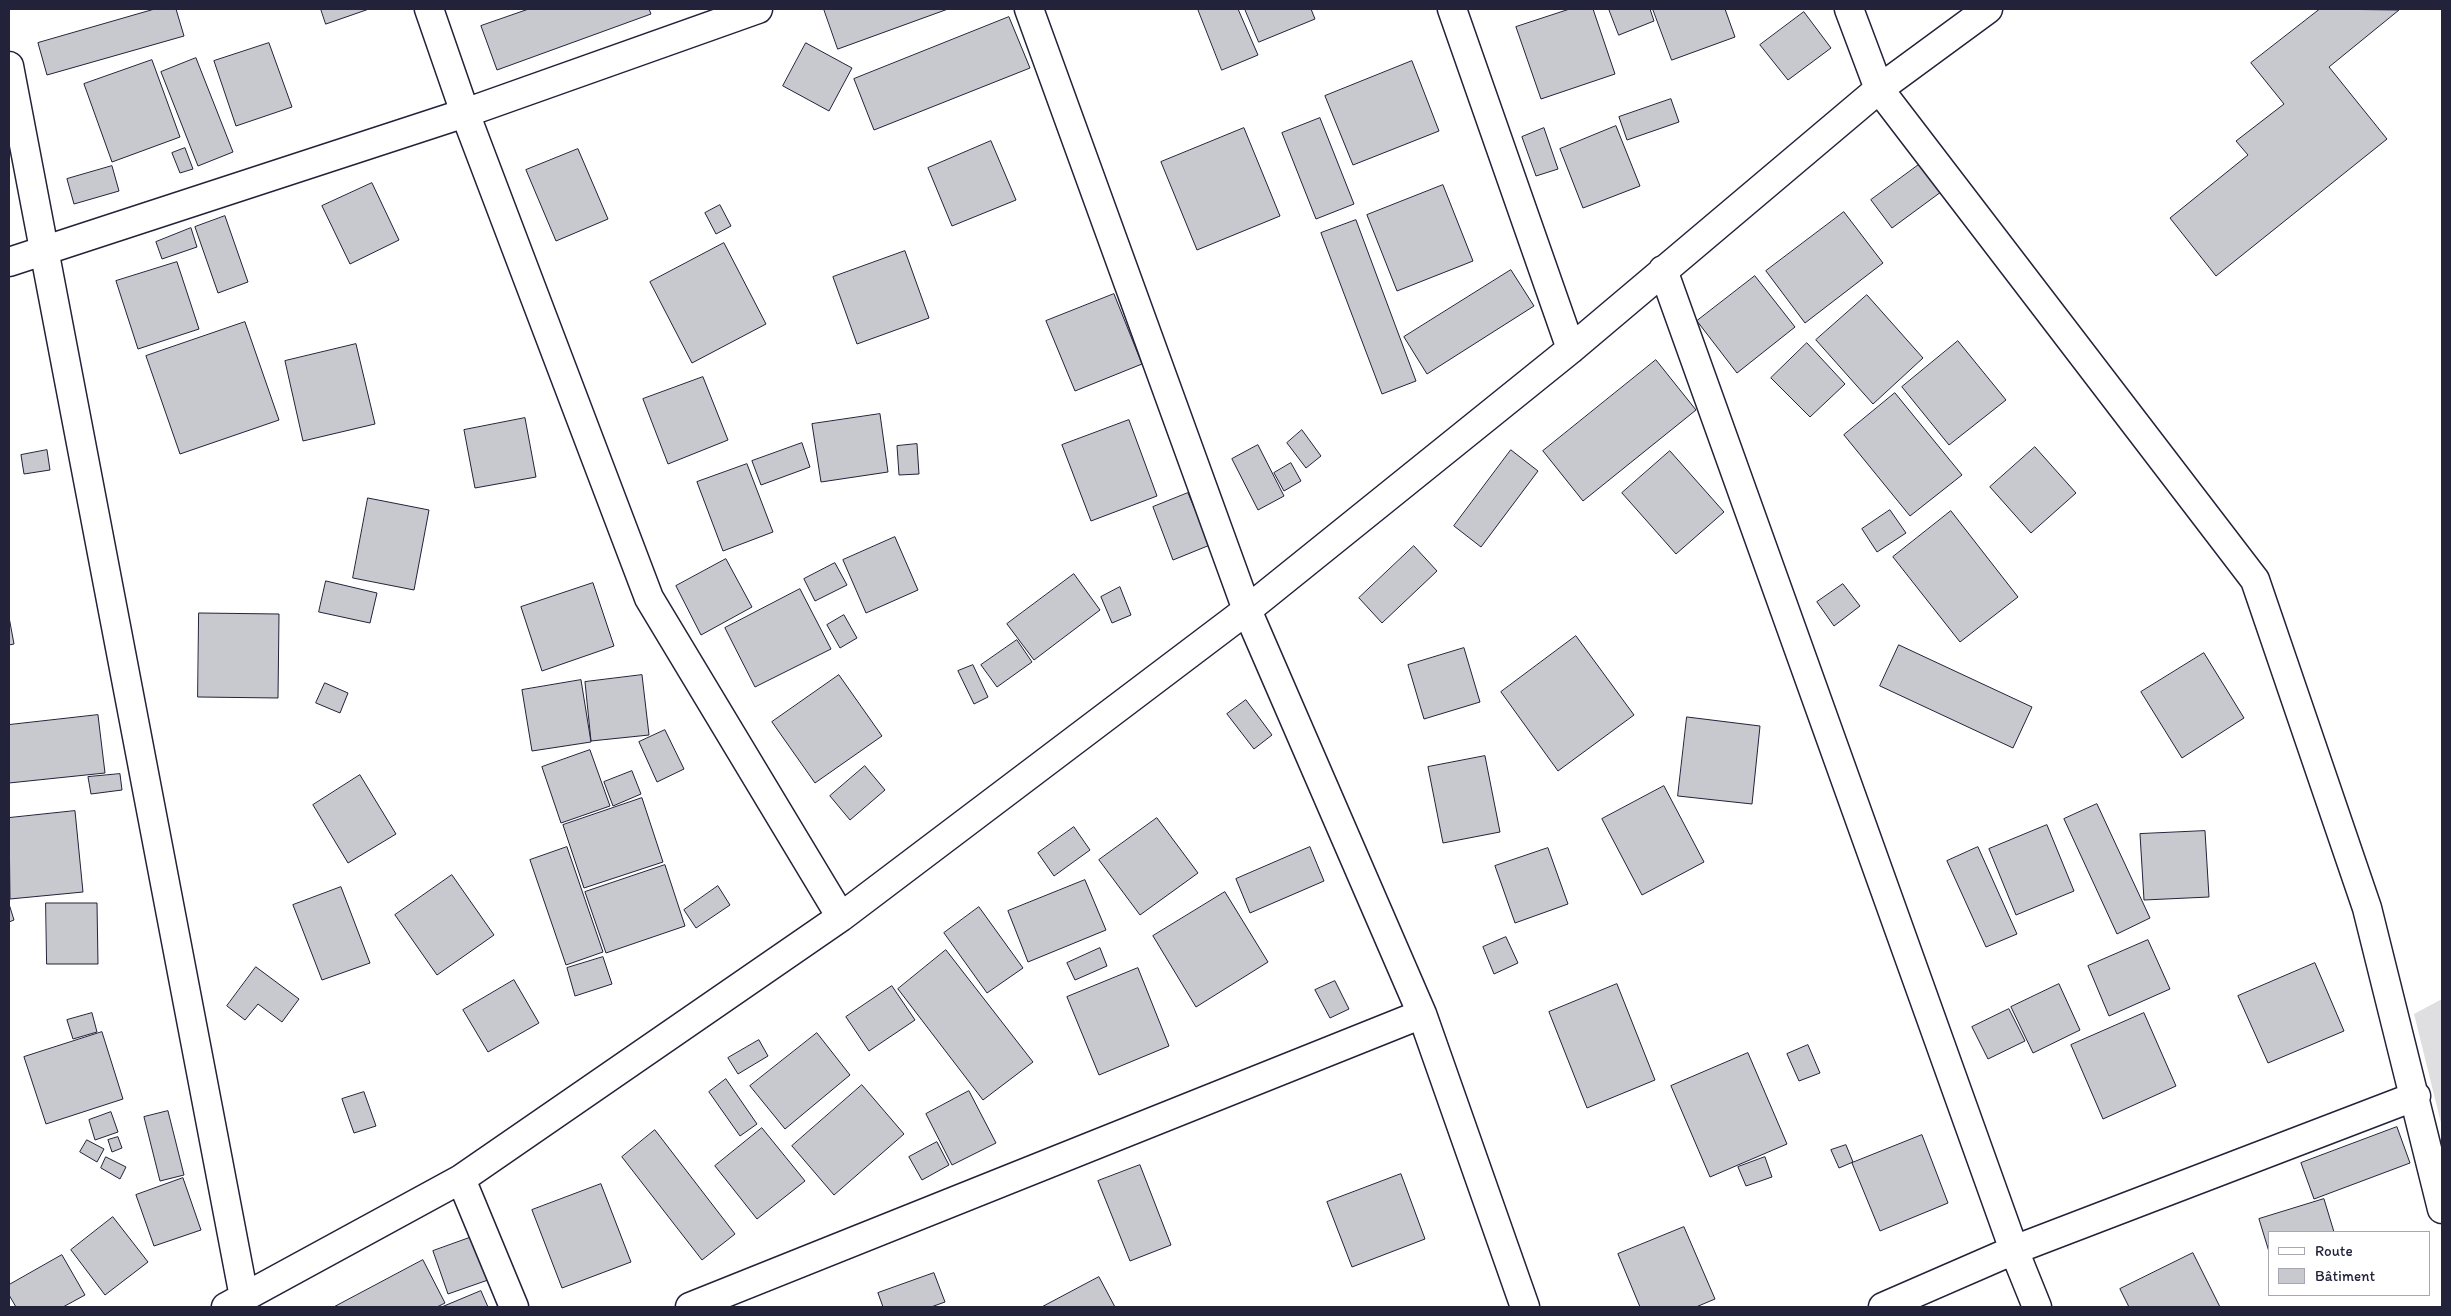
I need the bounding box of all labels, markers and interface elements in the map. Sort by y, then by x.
legend [2268,1231,2431,1296]
text: Route [2315,1242,2353,1260]
text: Bâtiment [2315,1267,2375,1285]

